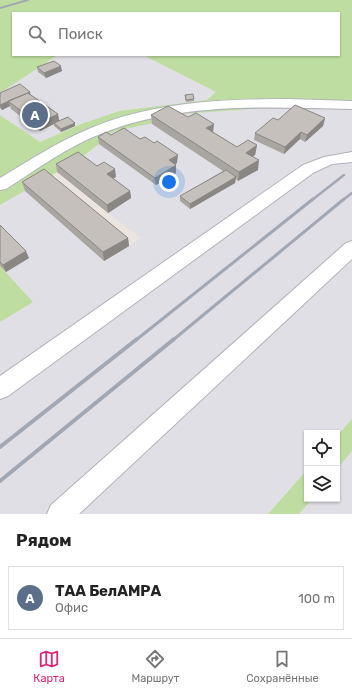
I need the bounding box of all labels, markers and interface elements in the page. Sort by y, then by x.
search box [12,12,340,56]
icon: search [26,23,48,45]
text: Поиск [58,25,103,43]
pin: A [22,100,48,130]
your location [159,172,179,192]
map controls [304,430,340,502]
button: locate [304,430,340,466]
button: layers [304,466,340,502]
text: Рядом [16,530,72,550]
text: ТАА БелАМРА [55,582,161,600]
text: A [25,591,35,606]
text: 100 m [298,591,335,606]
text: Офис [55,600,88,615]
tab: Карта [33,648,65,685]
tab: Маршрут [131,648,179,685]
tab: Сохранённые [246,648,319,685]

